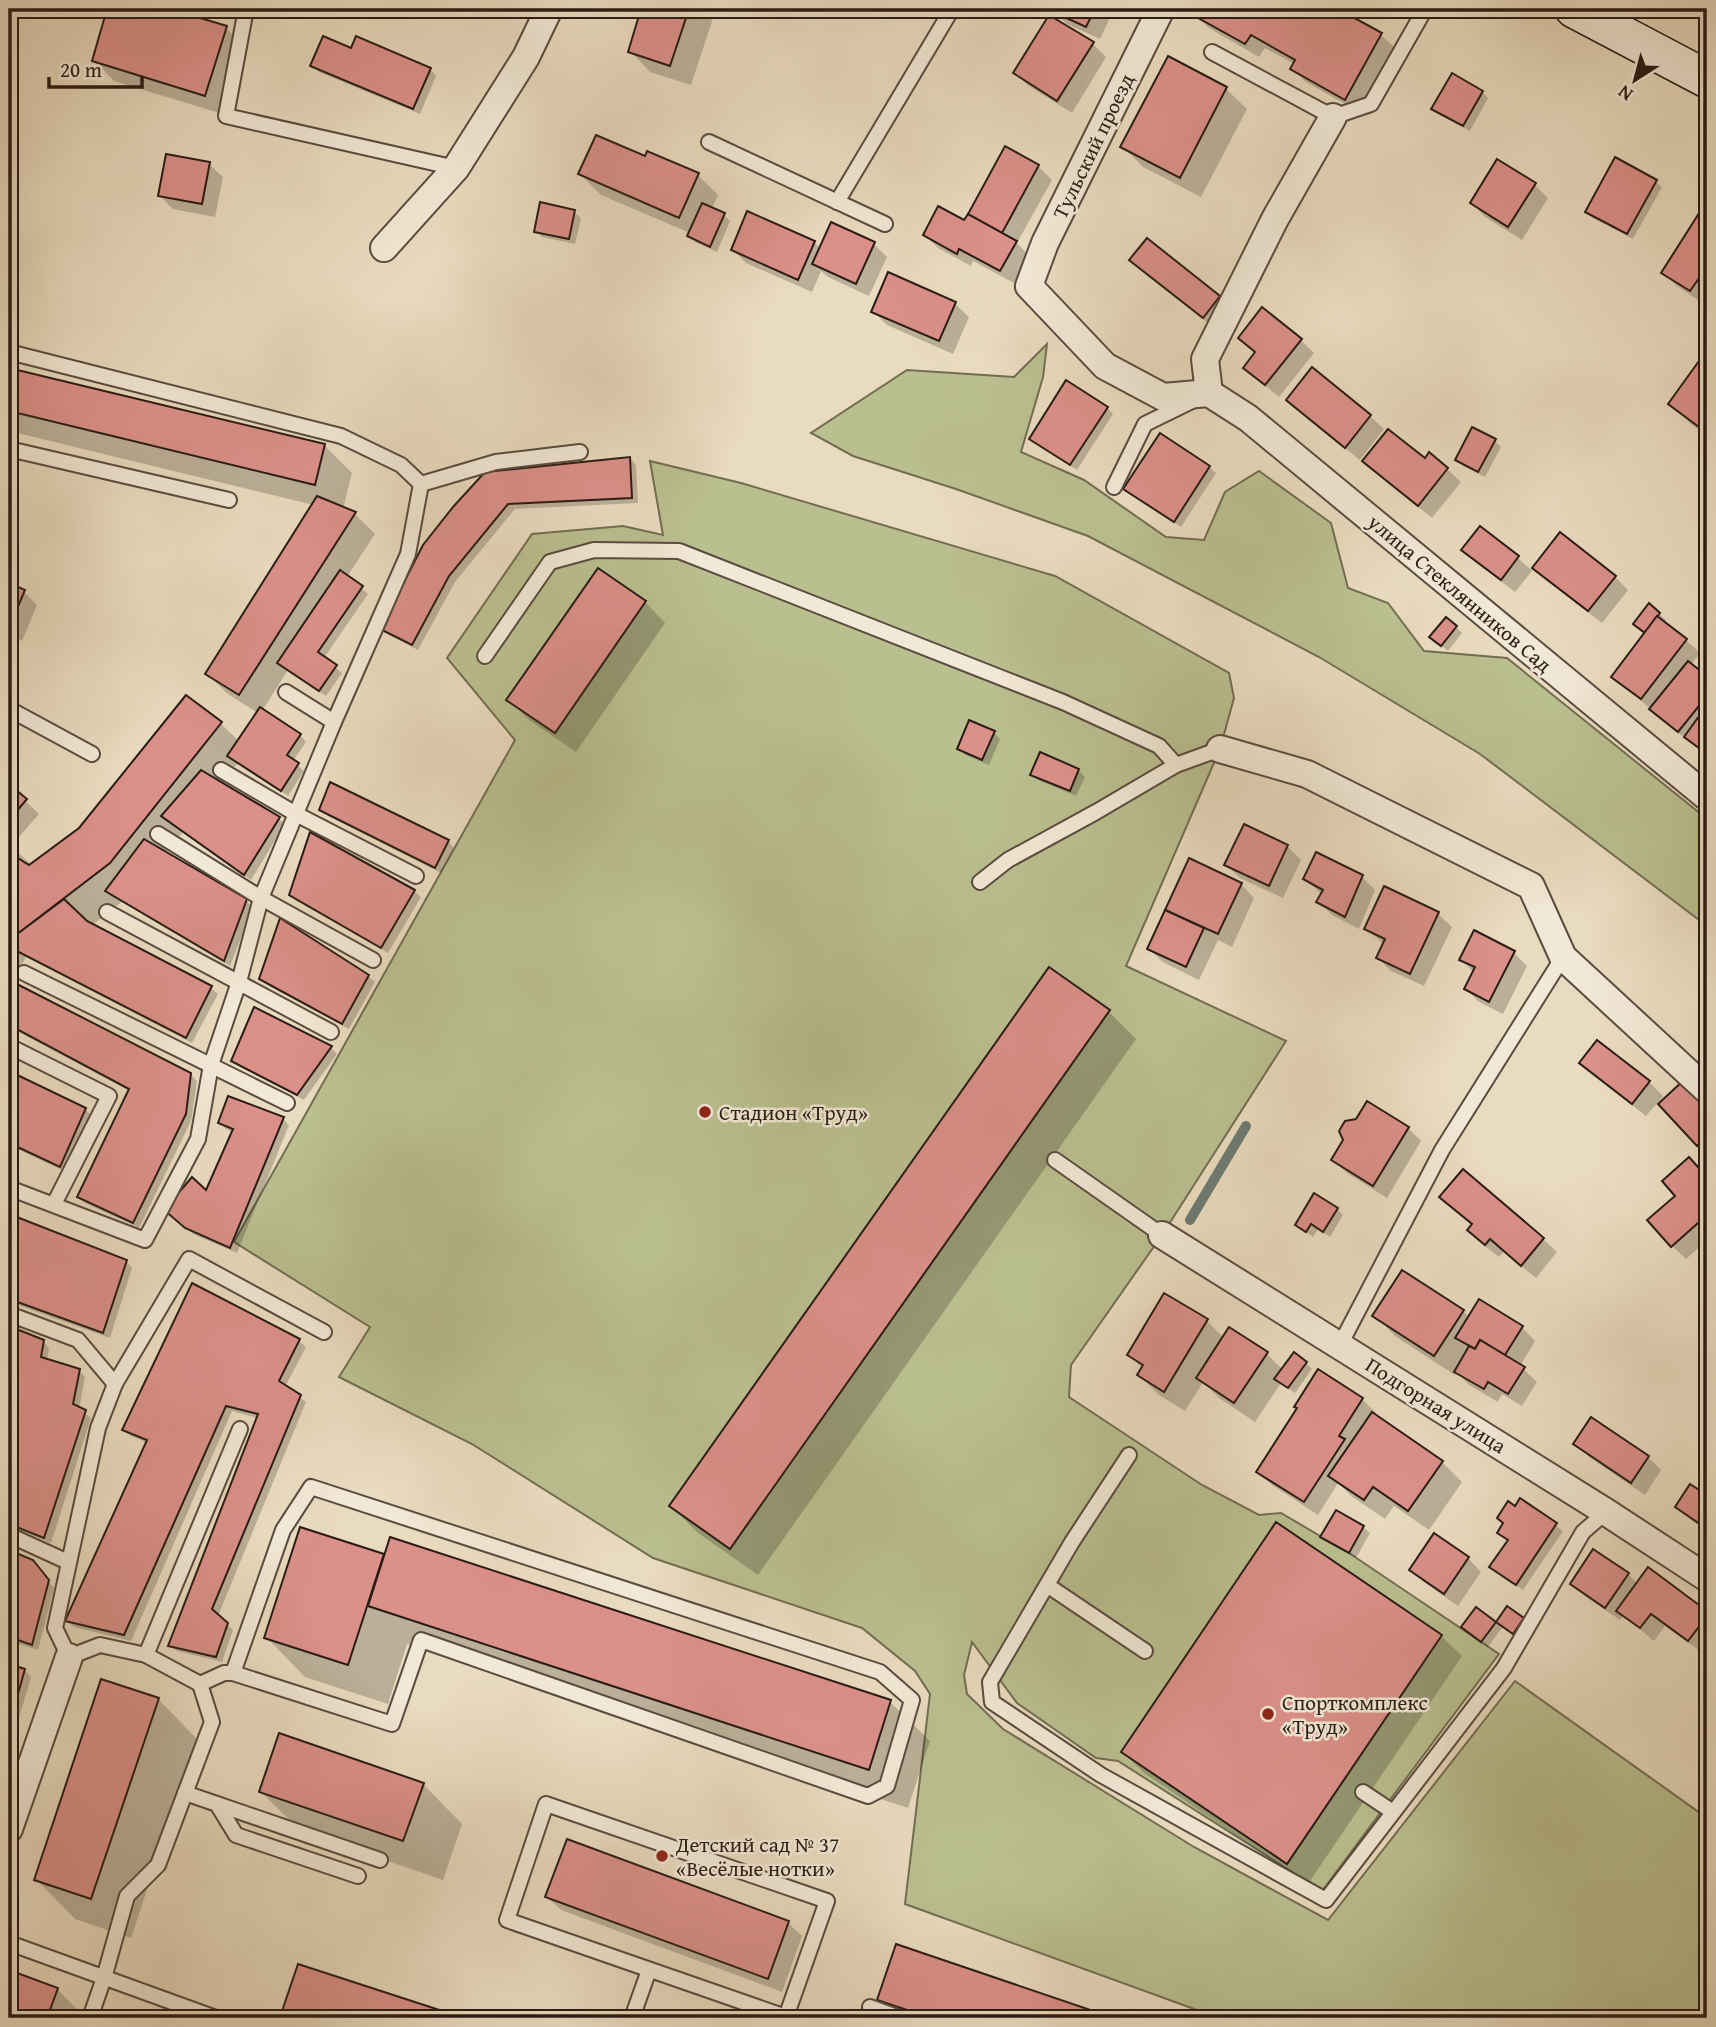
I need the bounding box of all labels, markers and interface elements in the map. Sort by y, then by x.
scale bar [49,46,142,90]
north arrow [1600,46,1670,116]
text: 20 m [60,54,102,85]
street label: Тульский проезд [1044,68,1142,224]
text: N [1611,79,1638,109]
street label: улица Стеклянников Сад [1360,506,1559,680]
place label: Стадион «Труд» [719,1097,868,1128]
marker: Стадион «Труд» [697,1104,713,1120]
street label: Подгорная улица [1360,1349,1512,1461]
place label: Спорткомплекс «Труд» [1282,1687,1428,1742]
marker: Спорткомплекс «Труд» [1260,1706,1276,1722]
place label: Детский сад № 37 «Весёлые нотки» [675,1829,839,1884]
marker: Детский сад № 37 «Весёлые нотки» [654,1848,670,1864]

